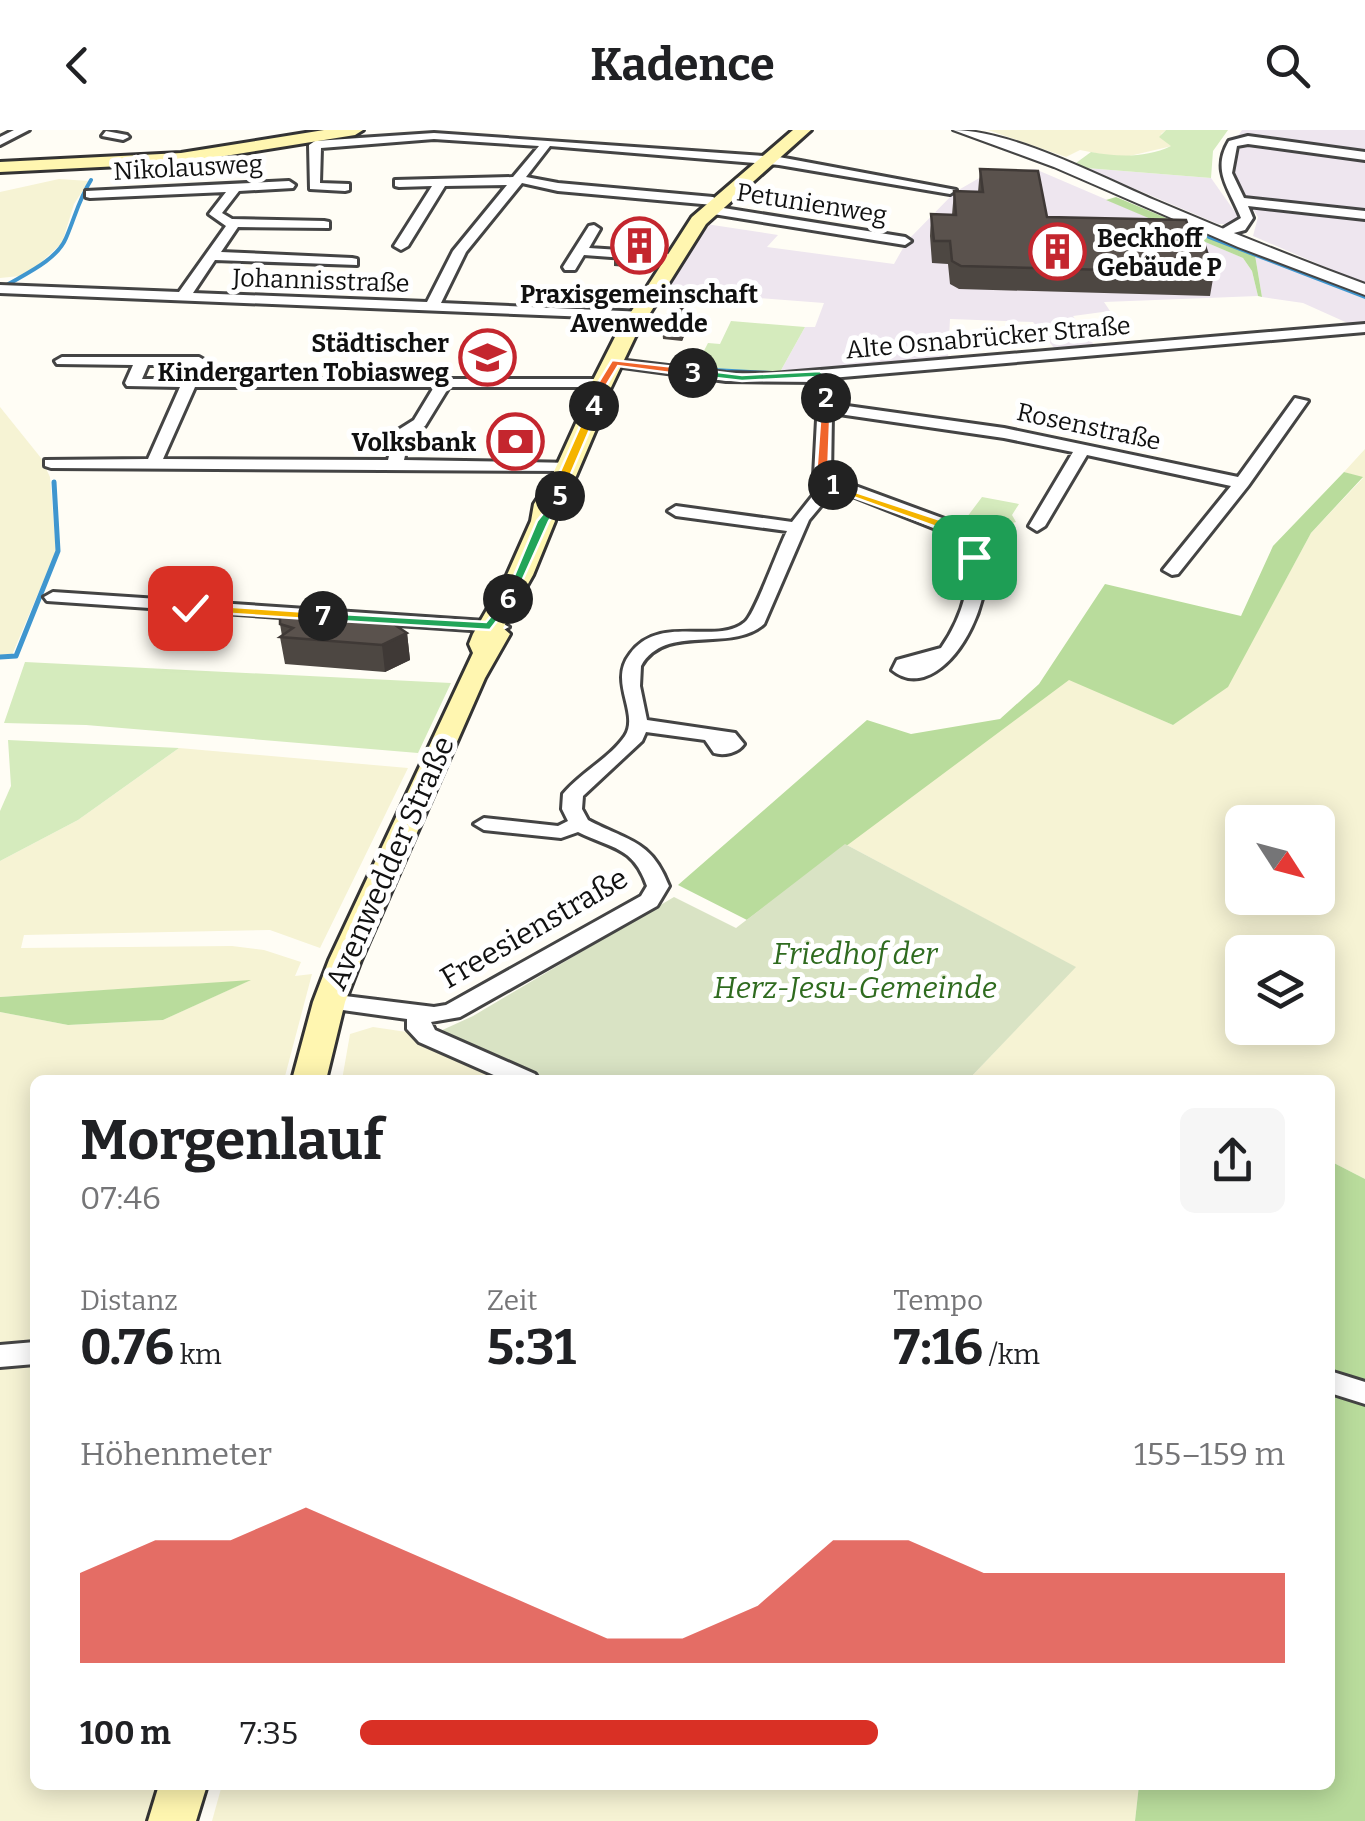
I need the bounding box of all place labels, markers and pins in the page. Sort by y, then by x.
building icon: Praxisgemeinschaft Avenwedde [609,215,669,275]
building icon: Beckhoff Gebäude P [1028,222,1088,282]
place label: Beckhoff Gebäude P [1097,224,1222,283]
place label: Praxisgemeinschaft Avenwedde [520,280,758,339]
school or university icon: Städtischer Kindergarten Tobiasweg [458,327,518,387]
place label: Städtischer Kindergarten Tobiasweg [158,329,449,388]
pin: 3 [668,348,718,398]
pin: 2 [801,373,851,423]
pin: 4 [569,381,619,431]
bank icon: Volksbank [485,412,545,472]
place label: Volksbank [351,428,476,458]
pin: 1 [808,460,858,510]
pin: 5 [535,471,585,521]
pin [932,515,1017,600]
pin [148,566,233,651]
pin: 6 [483,574,533,624]
pin: 7 [298,591,348,641]

